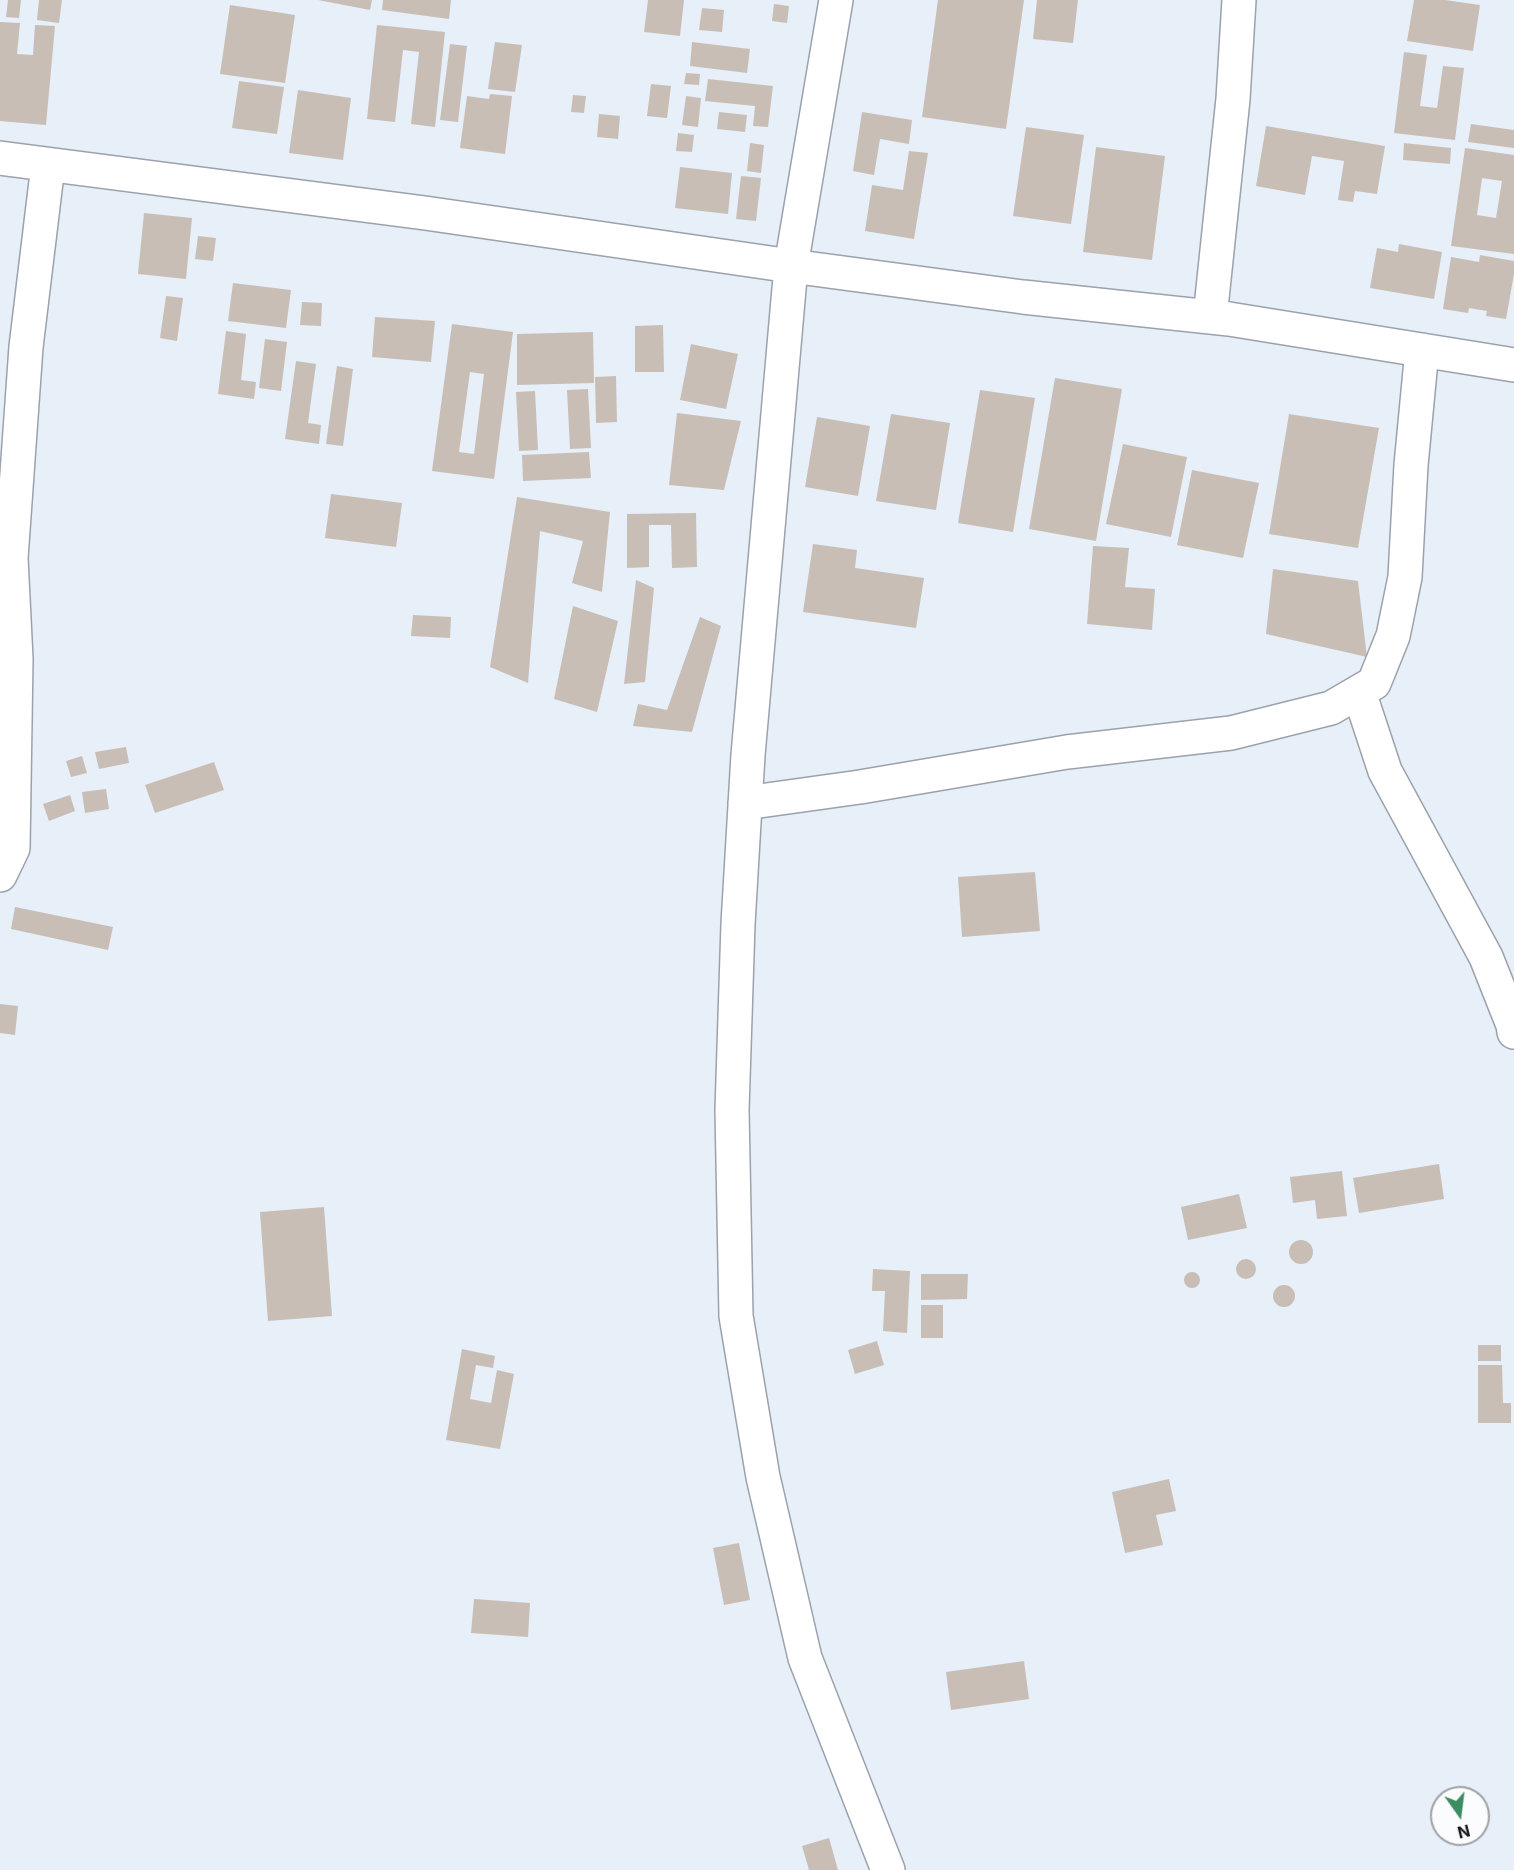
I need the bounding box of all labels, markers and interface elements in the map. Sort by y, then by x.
north arrow [1430,1786,1490,1846]
text: N [1456,1820,1472,1843]

